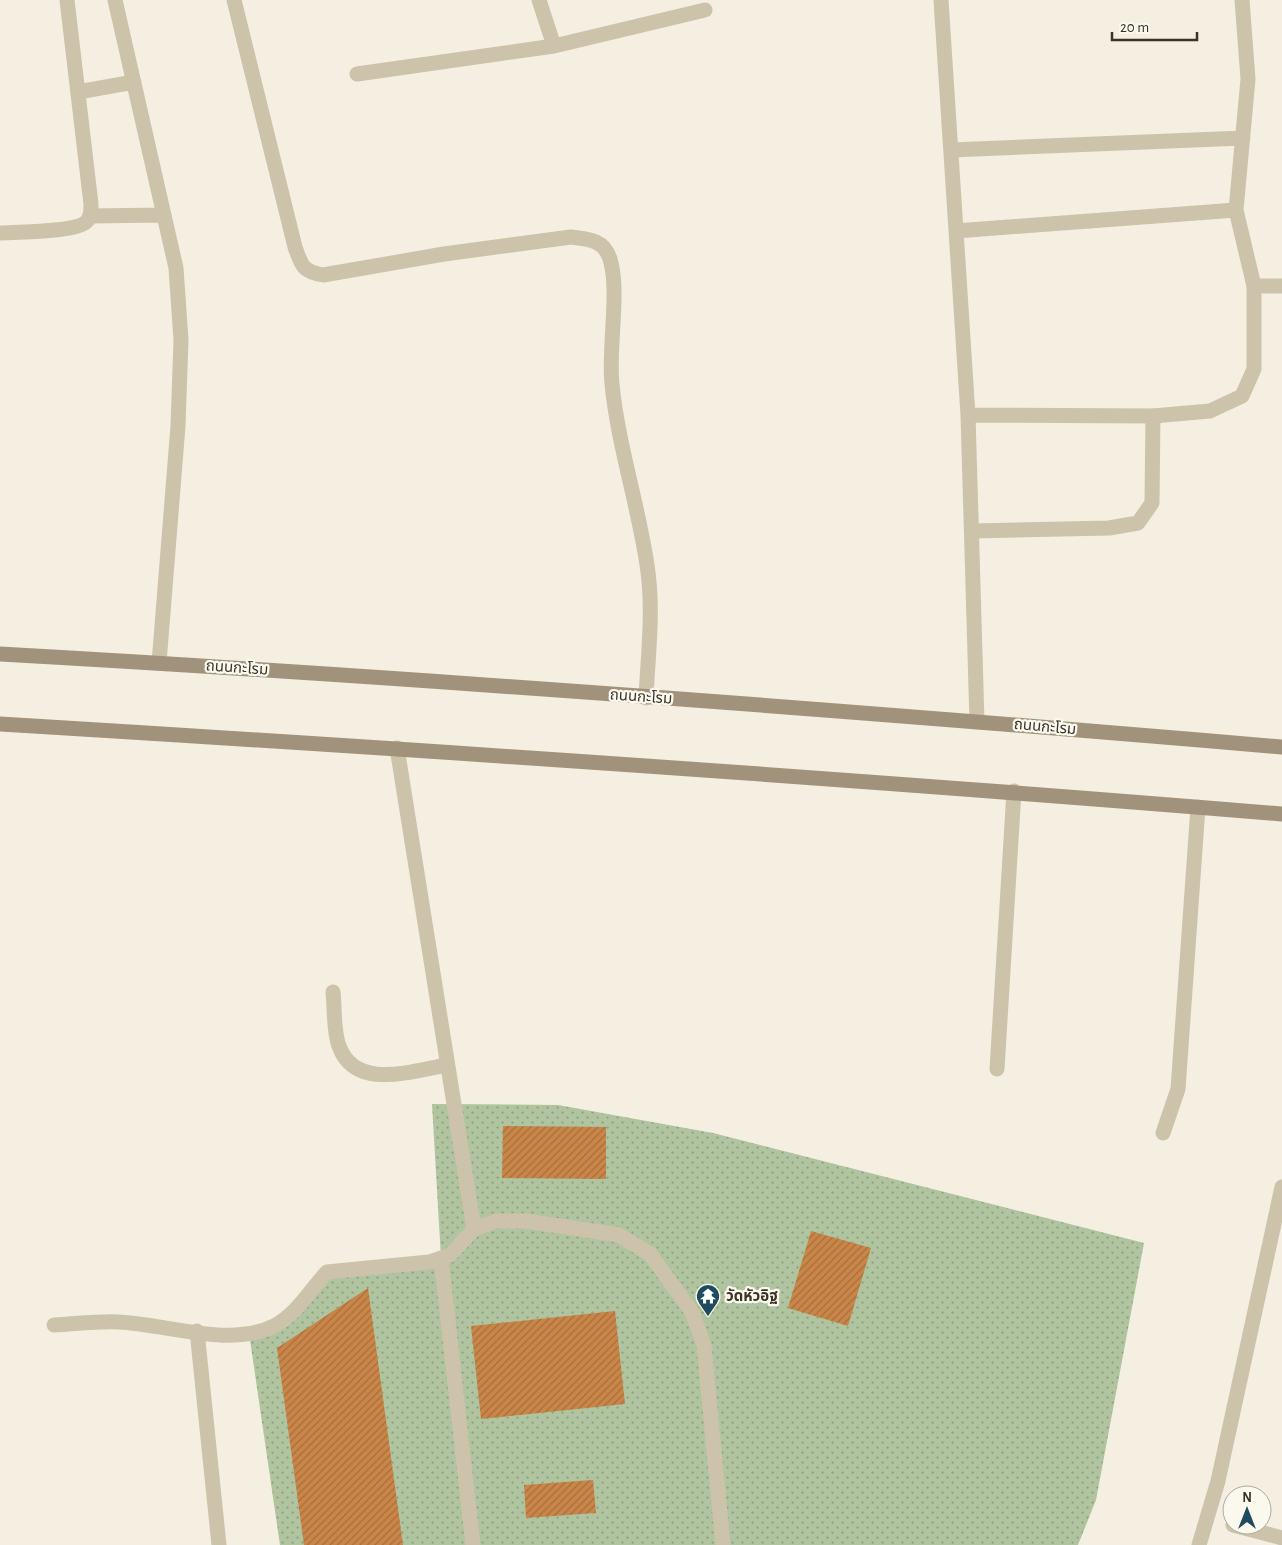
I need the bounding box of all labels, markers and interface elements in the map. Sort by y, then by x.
scale bar [1112,10,1197,42]
text: 20 m [1120,20,1149,35]
street label: ถนนกะโรม [205,657,269,678]
street label: ถนนกะโรม [609,686,673,707]
street label: ถนนกะโรม [1013,716,1077,737]
temple icon: วัดหัวอิฐ [695,1283,721,1317]
place label: วัดหัวอิฐ [726,1288,778,1304]
north arrow [1222,1485,1272,1535]
text: N [1242,1491,1252,1505]

